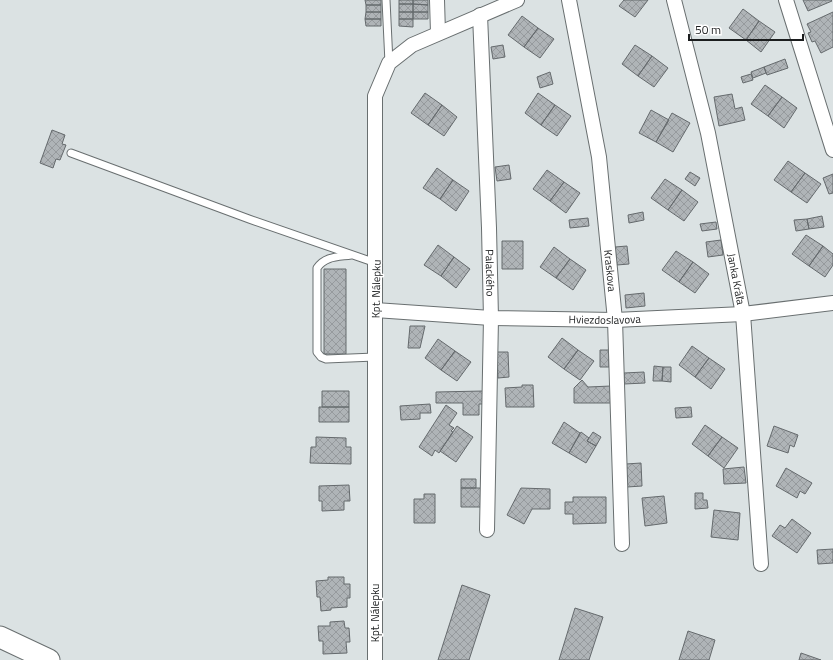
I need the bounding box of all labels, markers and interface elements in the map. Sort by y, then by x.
scale bar [689,16,803,42]
text: 50 m [695,20,721,39]
street label: Palackého [481,249,499,297]
street label: Kraskova [600,249,620,293]
street label: Janka Kráľa [723,252,749,306]
street label: Kpt. Nálepku [367,259,385,318]
street label: Hviezdoslavova [569,311,642,328]
street label: Kpt. Nálepku [367,584,383,642]

